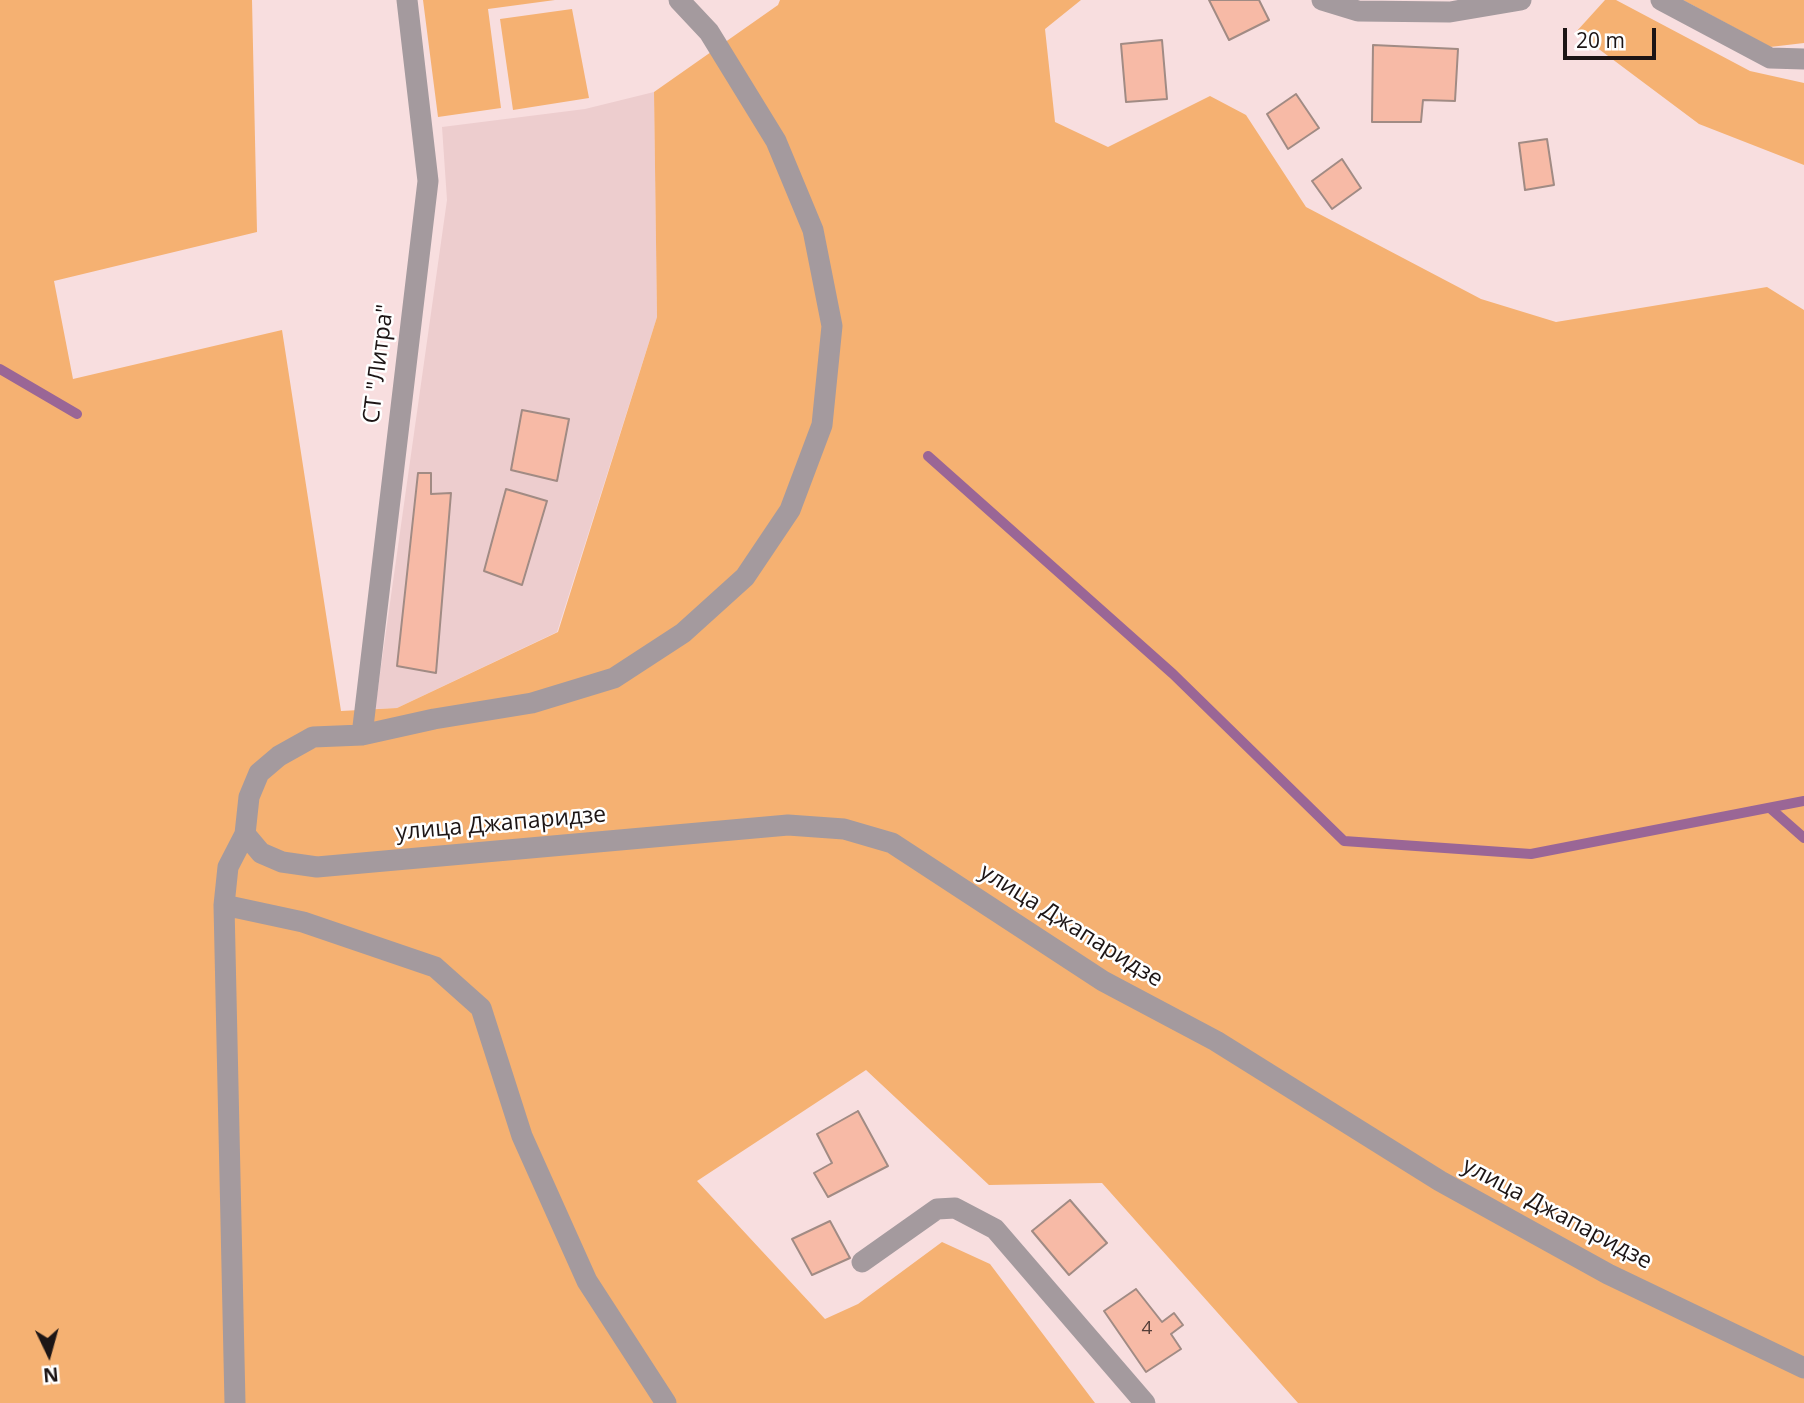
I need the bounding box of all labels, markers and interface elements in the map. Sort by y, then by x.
scale bar [1566,14,1659,58]
text: 20 m [1576,26,1625,54]
street label: СТ "Литра" [358,303,400,425]
street label: улица Джапаридзе [395,801,607,847]
street label: улица Джапаридзе [974,858,1168,994]
street label: улица Джапаридзе [1457,1152,1657,1276]
house number: 4 [1142,1318,1152,1340]
north arrow [14,1319,84,1389]
text: N [42,1361,60,1389]

